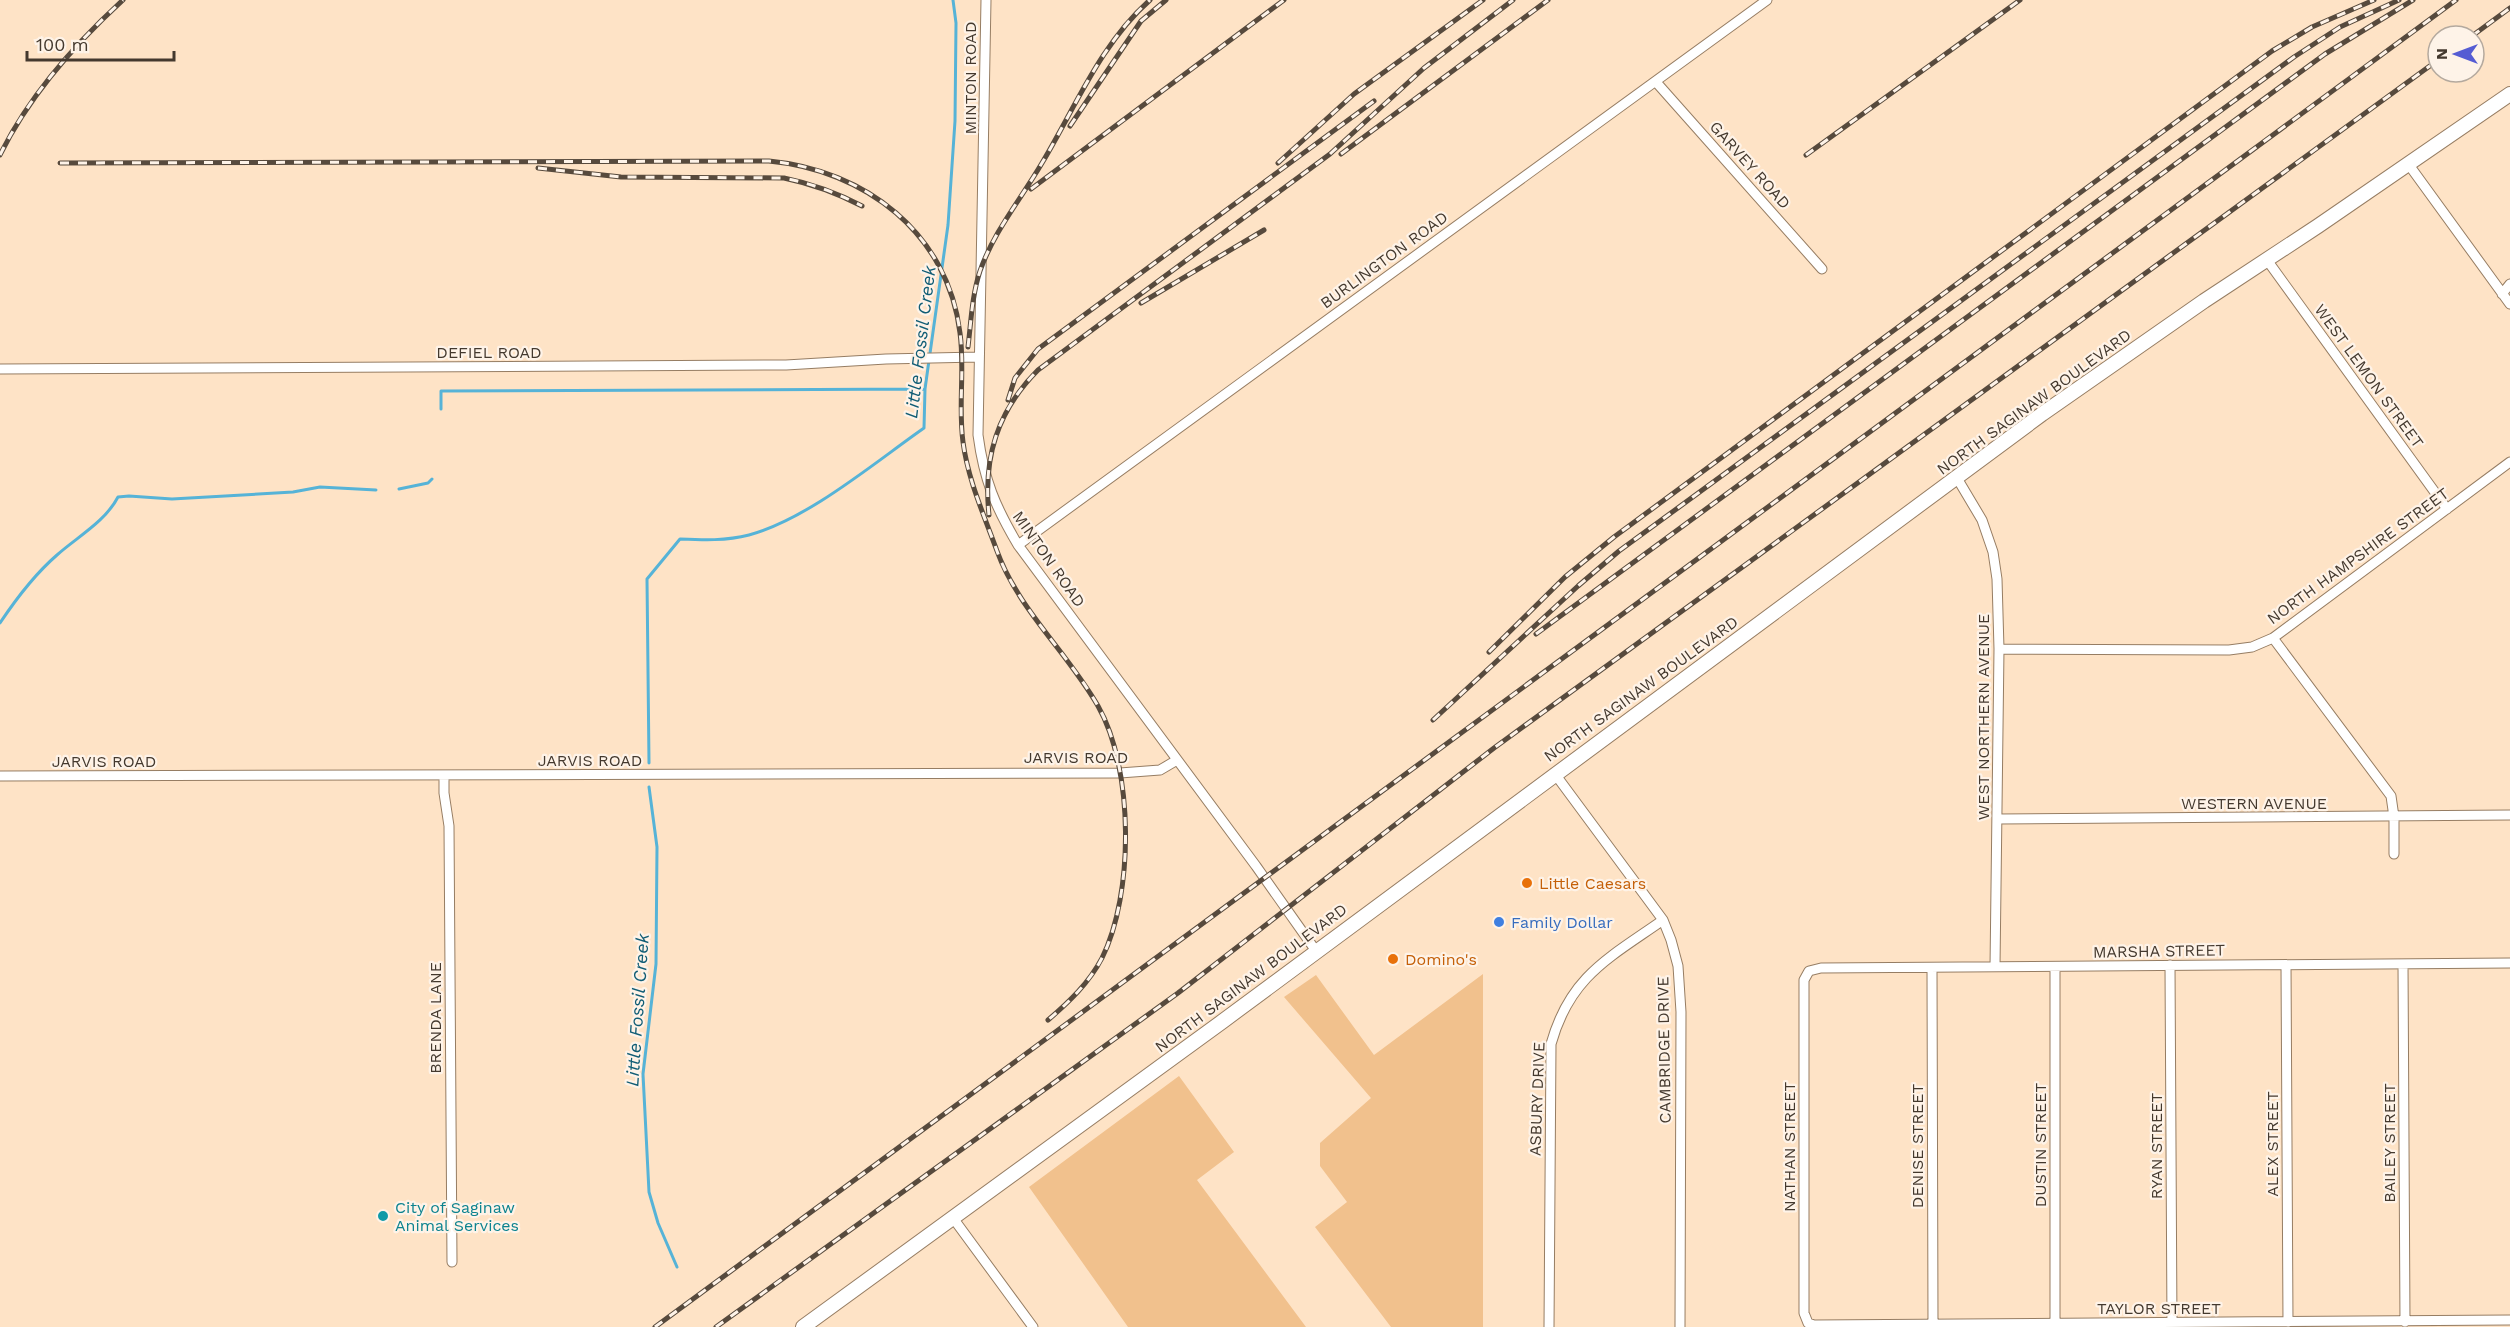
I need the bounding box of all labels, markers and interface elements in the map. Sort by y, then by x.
street label: MINTON ROAD [961,22,980,134]
scale bar [27,24,174,62]
north arrow [2426,24,2486,84]
text: 100 m [36,34,89,55]
text: N [2432,48,2451,60]
street label: GARVEY ROAD [1706,117,1794,213]
street label: BURLINGTON ROAD [1317,207,1451,313]
water label: Little Fossil Creek [900,263,940,419]
street label: WEST LEMON STREET [2311,301,2428,452]
street label: NORTH SAGINAW BOULEVARD [1933,325,2135,479]
street label: DEFIEL ROAD [436,343,542,362]
street label: NORTH HAMPSHIRE STREET [2263,484,2453,628]
street label: MINTON ROAD [1009,507,1089,611]
street label: NORTH SAGINAW BOULEVARD [1540,612,1742,766]
street label: WEST NORTHERN AVENUE [1974,614,1993,820]
street label: JARVIS ROAD [1024,748,1128,767]
street label: JARVIS ROAD [538,751,642,770]
street label: JARVIS ROAD [52,752,156,771]
street label: WESTERN AVENUE [2181,794,2327,813]
place label: Little Caesars [1539,874,1646,893]
marker: Little Caesars [1520,876,1534,890]
street label: NORTH SAGINAW BOULEVARD [1151,900,1351,1056]
place label: Family Dollar [1511,913,1613,932]
marker: Family Dollar [1492,915,1506,929]
water label: Little Fossil Creek [621,932,653,1087]
street label: MARSHA STREET [2093,940,2226,962]
place label: Domino's [1405,950,1477,969]
marker: Domino's [1386,952,1400,966]
street label: BRENDA LANE [426,962,445,1074]
street label: CAMBRIDGE DRIVE [1653,976,1675,1124]
street label: ASBURY DRIVE [1526,1042,1548,1156]
street label: NATHAN STREET [1780,1082,1799,1212]
street label: DUSTIN STREET [2031,1082,2050,1207]
street label: BAILEY STREET [2380,1083,2399,1203]
street label: DENISE STREET [1908,1084,1927,1208]
street label: ALEX STREET [2263,1091,2282,1197]
street label: RYAN STREET [2147,1093,2166,1199]
place label: City of Saginaw Animal Services [395,1198,519,1235]
marker: City of Saginaw Animal Services [376,1209,390,1223]
street label: TAYLOR STREET [2097,1299,2221,1318]

